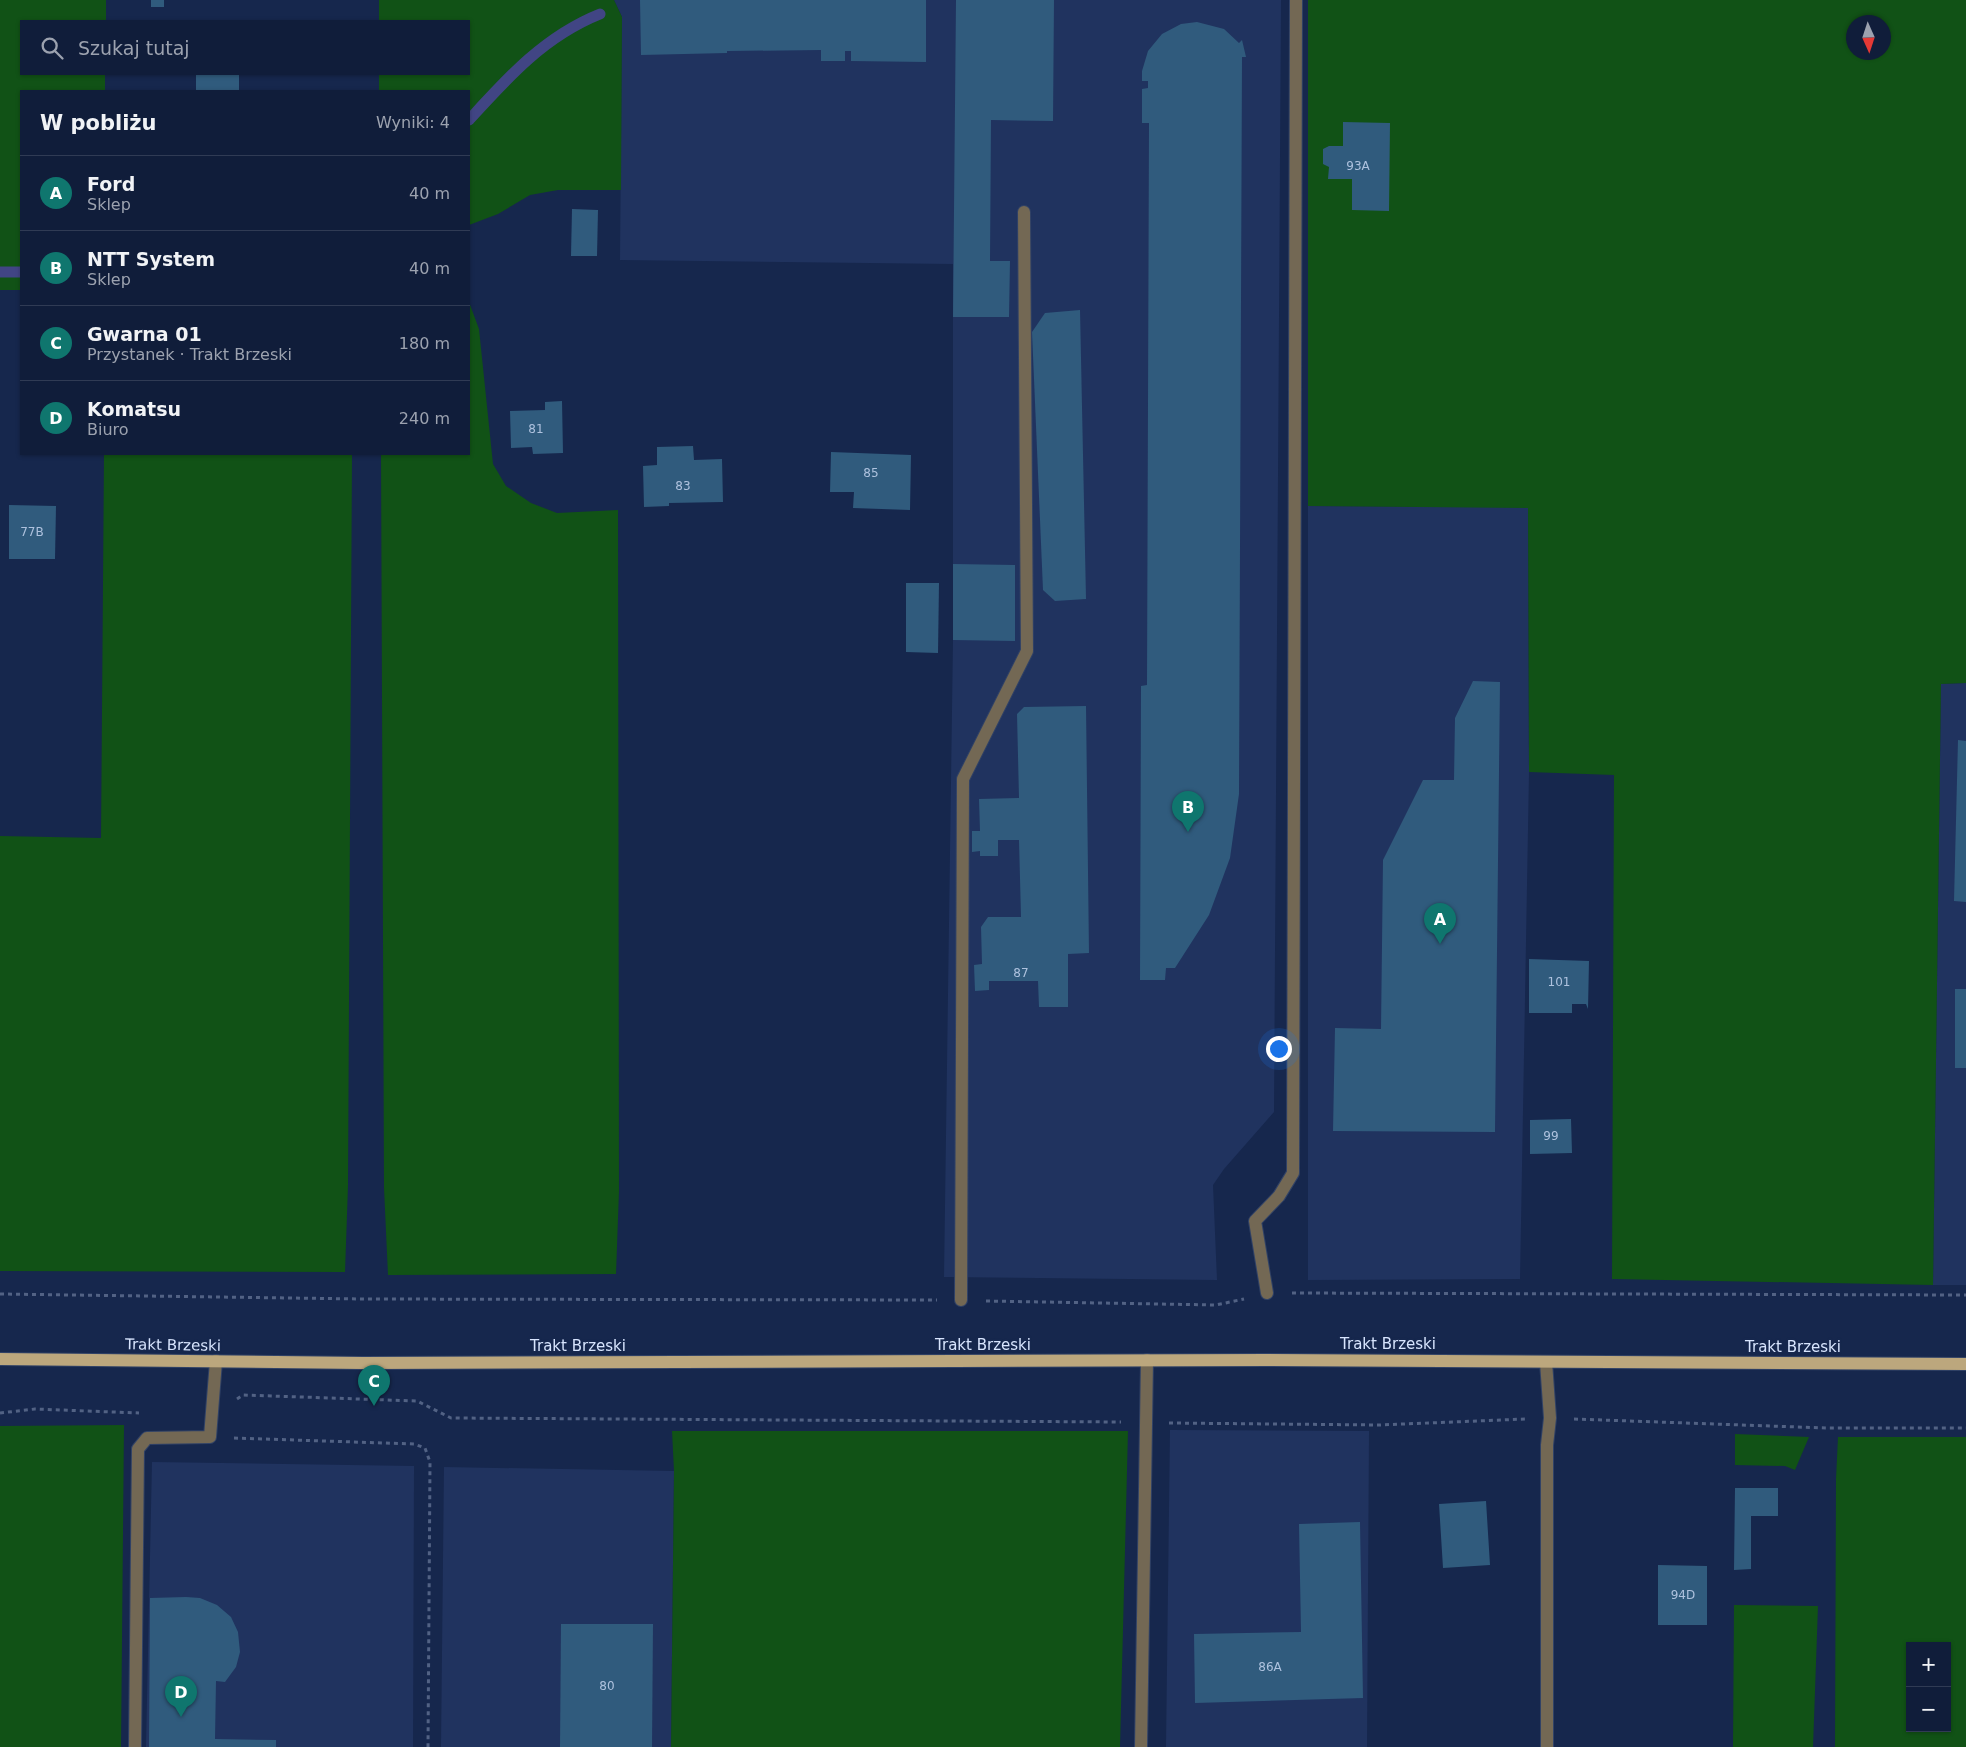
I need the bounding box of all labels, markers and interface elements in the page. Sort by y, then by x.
north arrow [1846,15,1891,60]
search box [20,20,470,75]
icon: search [38,34,66,62]
text: Szukaj tutaj [78,37,190,59]
text: W pobliżu [40,111,157,135]
text: Wyniki: 4 [376,113,450,132]
house number: 93A [1346,159,1371,173]
text: Ford [87,173,135,195]
text: A [50,184,62,203]
text: 40 m [409,184,450,203]
text: Sklep [87,195,131,214]
text: NTT System [87,248,215,270]
text: B [50,259,62,278]
text: 40 m [409,259,450,278]
text: Sklep [87,270,131,289]
text: Gwarna 01 [87,323,202,345]
text: C [50,334,62,353]
text: 180 m [399,334,450,353]
text: Przystanek · Trakt Brzeski [87,345,292,364]
text: Komatsu [87,398,181,420]
text: D [49,409,63,428]
text: 240 m [399,409,450,428]
text: Biuro [87,420,129,439]
house number: 81 [528,422,544,436]
house number: 85 [863,466,879,480]
house number: 83 [675,479,691,493]
house number: 77B [20,525,44,539]
pin: B [1172,791,1204,832]
pin: A [1424,903,1456,944]
house number: 87 [1013,966,1029,980]
house number: 101 [1548,975,1570,989]
your location [1266,1036,1292,1062]
house number: 99 [1543,1129,1559,1143]
street label: Trakt Brzeski [124,1335,221,1355]
street label: Trakt Brzeski [1339,1335,1436,1353]
street label: Trakt Brzeski [934,1336,1031,1354]
street label: Trakt Brzeski [529,1337,626,1355]
street label: Trakt Brzeski [1744,1338,1841,1356]
pin: C [358,1365,390,1406]
house number: 94D [1671,1588,1695,1602]
map controls [1906,1642,1951,1732]
button: + [1906,1642,1951,1687]
house number: 86A [1258,1660,1283,1674]
pin: D [165,1676,197,1717]
house number: 80 [599,1679,615,1693]
button: − [1906,1687,1951,1732]

